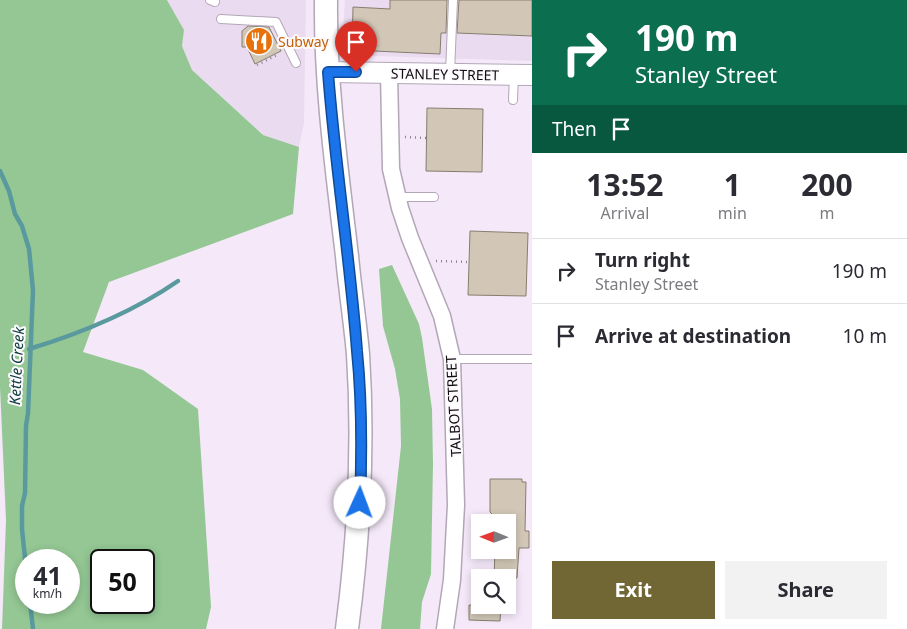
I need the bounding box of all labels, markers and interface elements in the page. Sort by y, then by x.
text: 190 m [635,14,738,61]
icon: right [552,20,617,85]
pin [335,21,377,72]
restaurant icon: Subway [244,26,274,56]
icon: arrive [342,28,370,56]
place label: Subway [278,32,330,51]
text: Stanley Street [635,59,777,89]
street label: STANLEY STREET [391,64,500,84]
icon: arrive [607,115,635,143]
text: Then [552,116,597,142]
text: 13:52 [586,164,663,205]
text: 1 [724,164,741,205]
text: 200 [801,164,853,205]
text: Arrival [600,202,649,224]
text: min [718,202,747,224]
text: m [819,202,834,224]
text: Turn right [595,247,690,273]
icon: right [552,257,580,285]
text: 190 m [832,258,887,284]
text: Stanley Street [595,273,698,295]
icon: arrive [552,322,580,350]
text: Arrive at destination [595,323,791,349]
text: 10 m [843,323,887,349]
water label: Kettle Creek [4,326,28,405]
street label: TALBOT STREET [441,355,465,457]
position arrow [333,476,385,528]
north arrow [471,514,516,559]
map controls [471,514,516,614]
speed limit sign: 50 [90,549,155,614]
text: 41 [33,558,62,592]
button: Exit [552,561,715,619]
button: Share [725,561,887,619]
button: search [471,569,516,614]
text: km/h [33,585,62,602]

